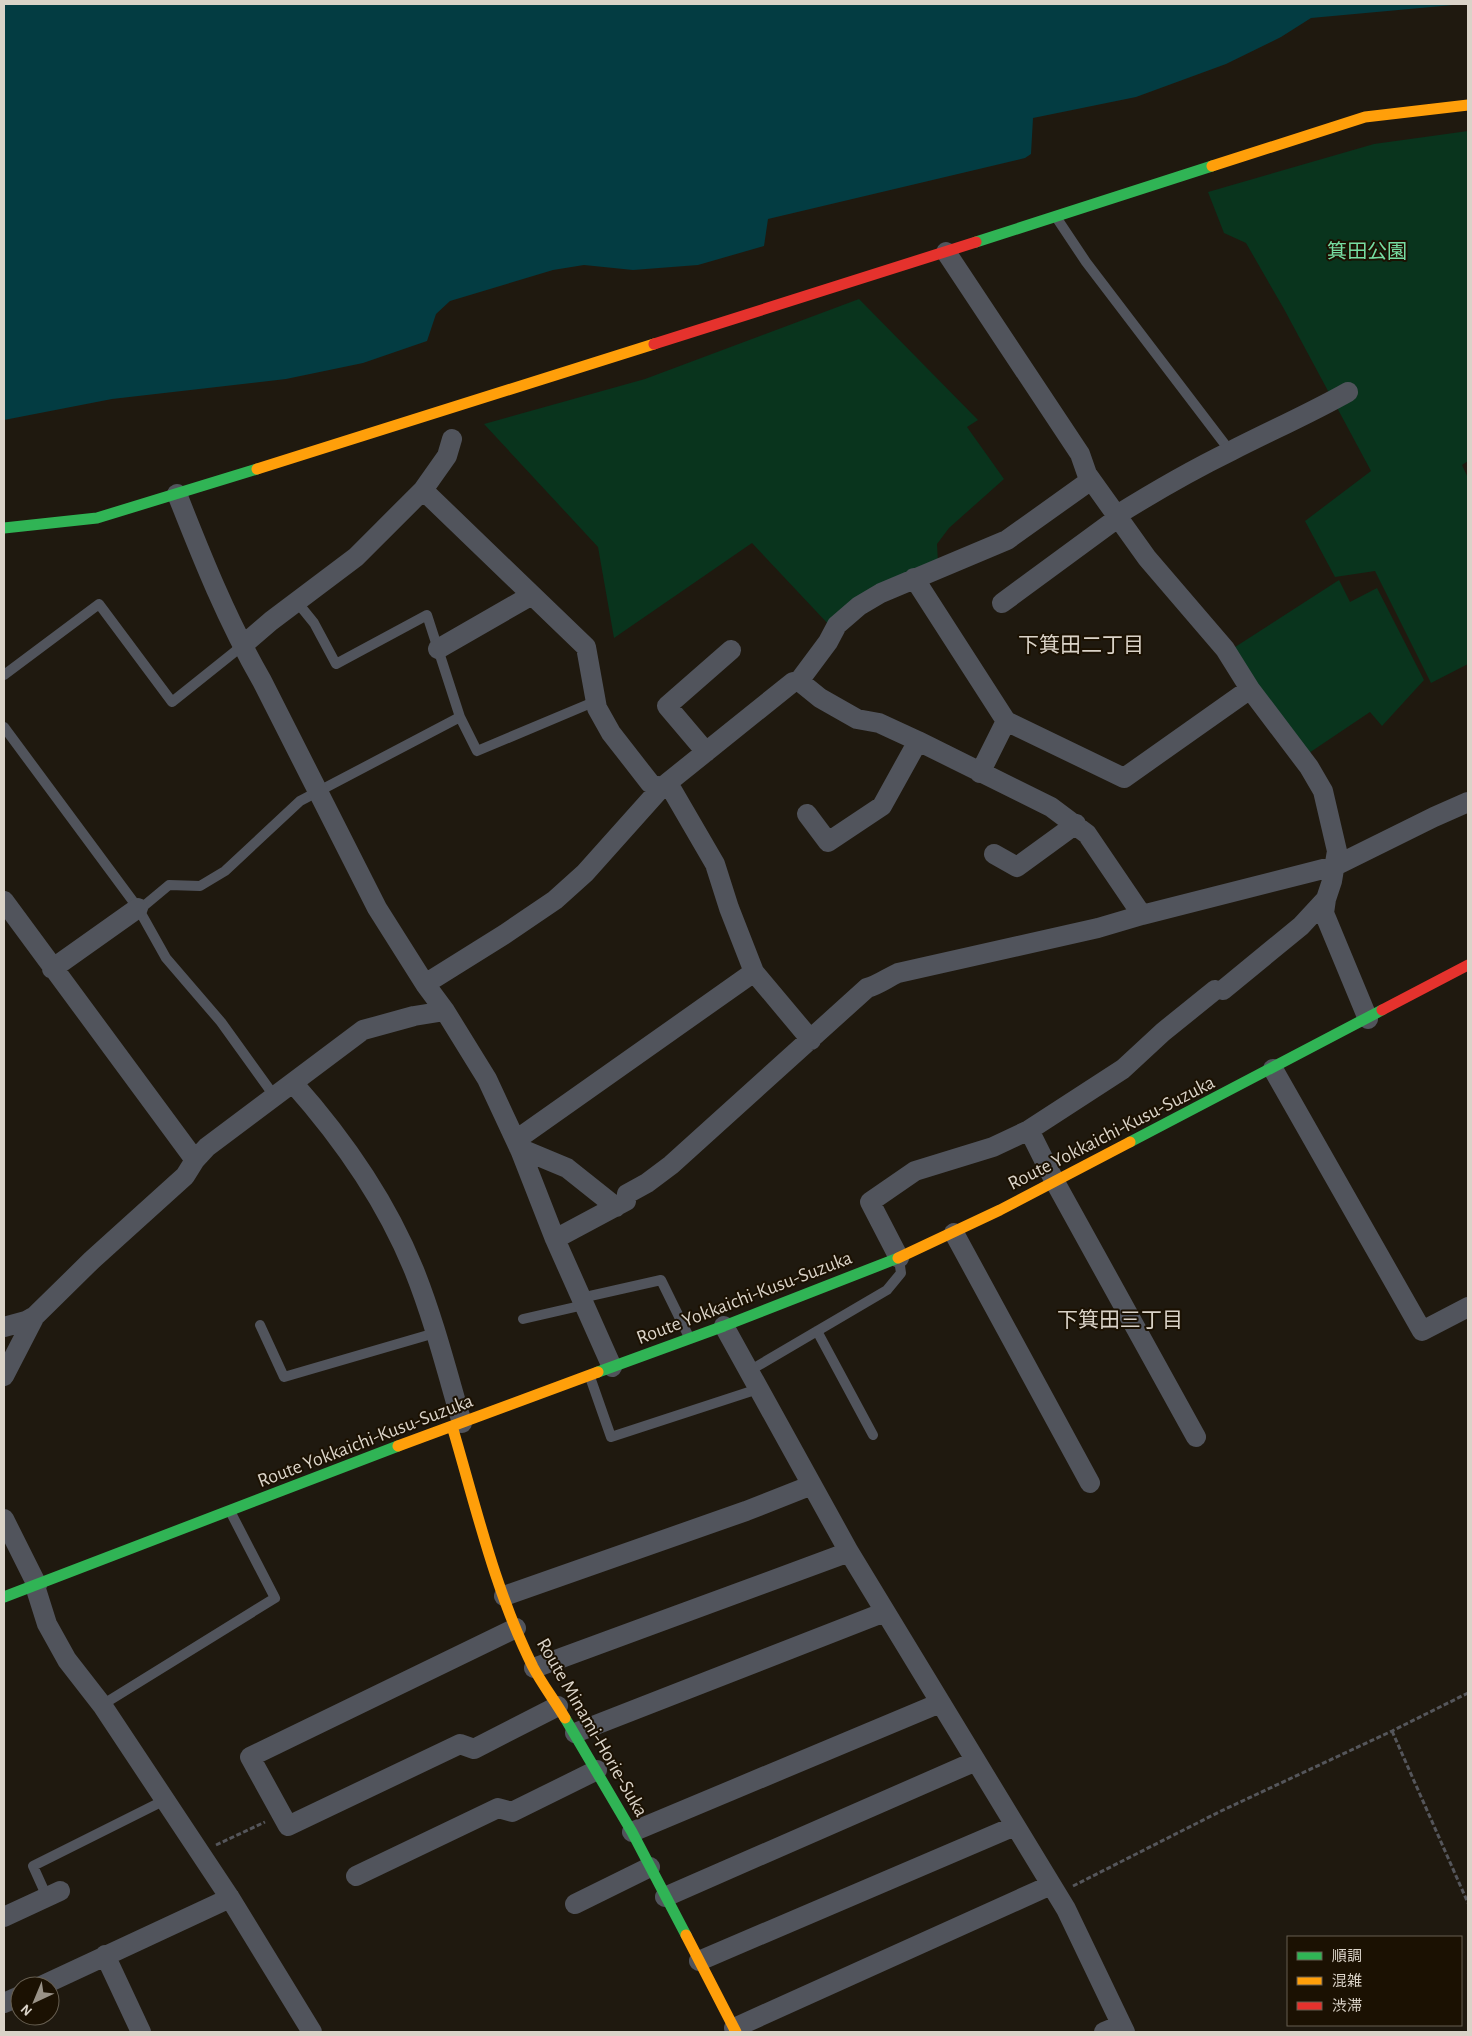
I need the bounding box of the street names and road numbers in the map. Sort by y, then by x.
street label: Route Yokkaichi-Kusu-Suzuka [1005,1072,1218,1194]
street label: Route Yokkaichi-Kusu-Suzuka [634,1248,855,1348]
street label: Route Yokkaichi-Kusu-Suzuka [255,1391,476,1491]
street label: Route Minami-Horie-Suka [533,1635,651,1820]

